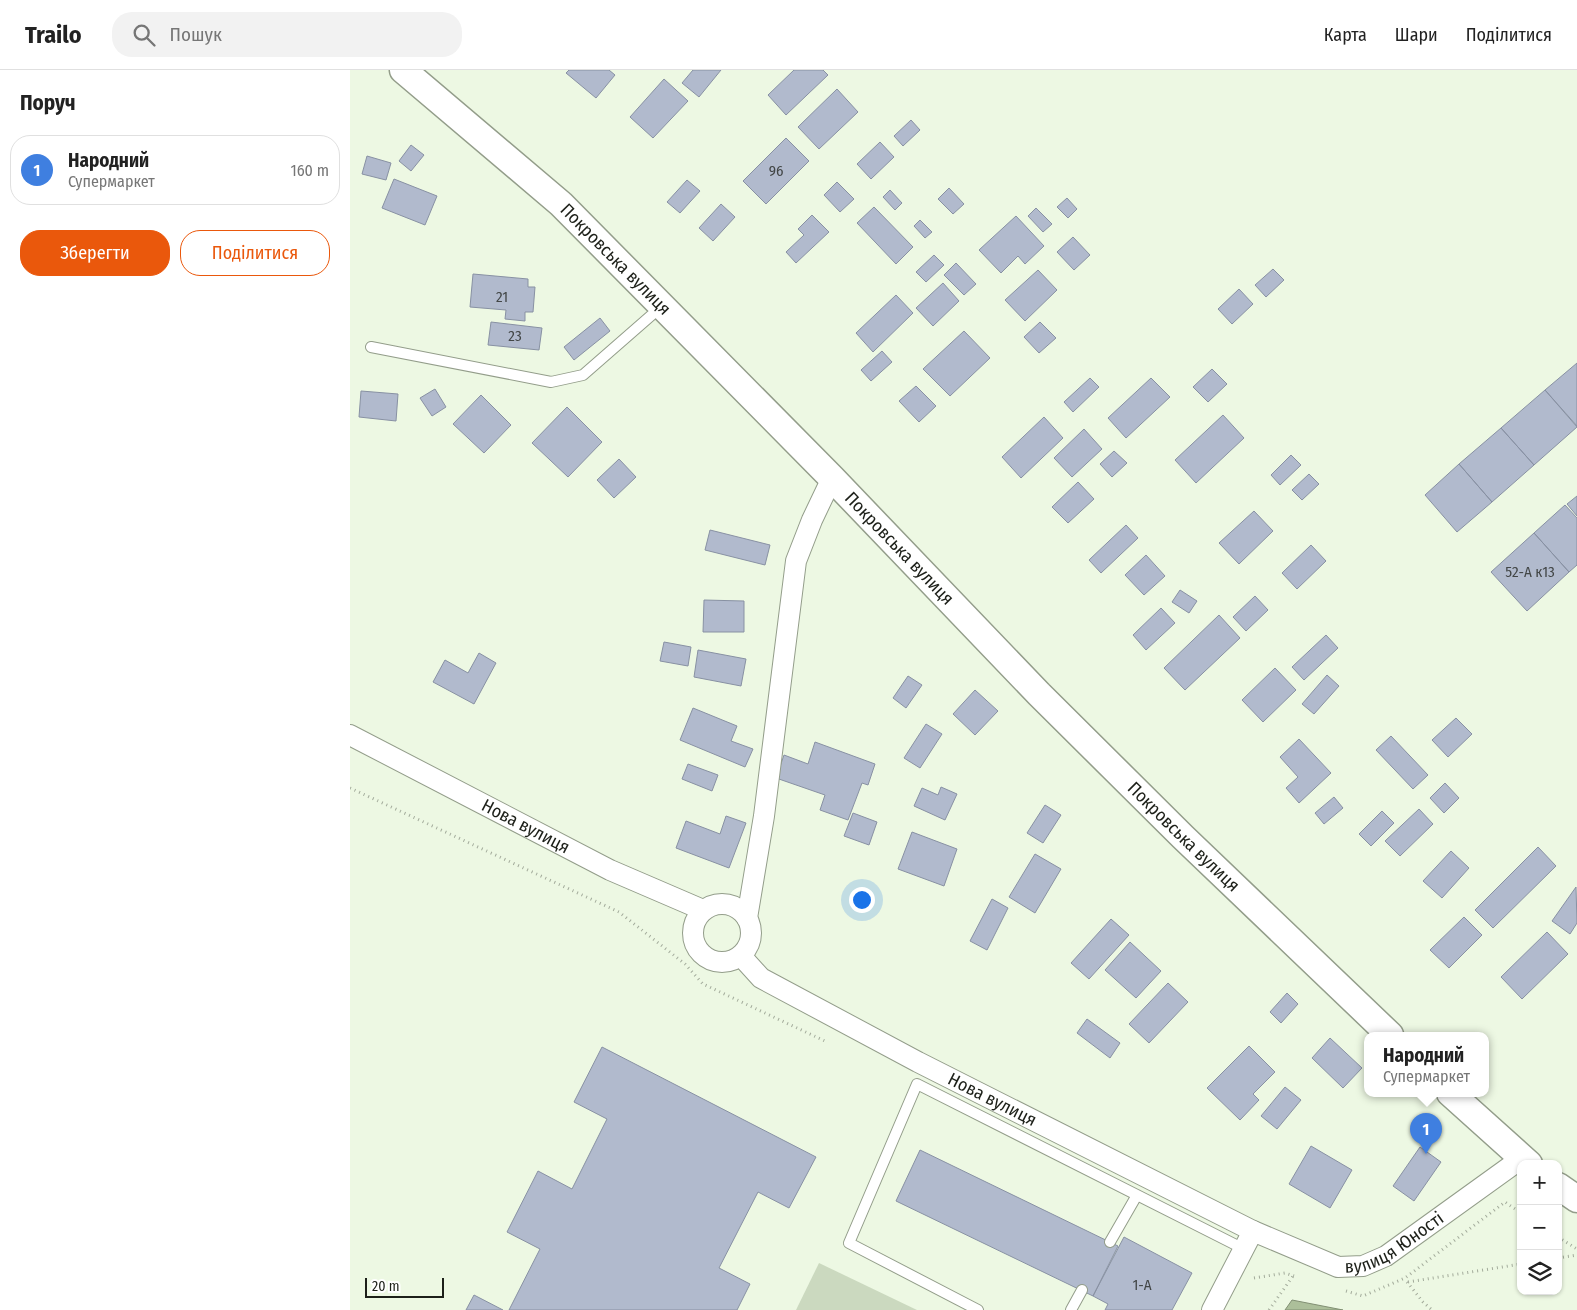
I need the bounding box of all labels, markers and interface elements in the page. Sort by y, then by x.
search box [112,12,462,57]
text: Trailo [25,21,82,49]
icon: search [130,21,158,49]
text: Пошук [170,23,222,46]
text: Карта [1324,24,1367,46]
text: Шари [1395,24,1438,46]
text: Поділитися [1466,24,1552,46]
text: Поруч [20,90,76,116]
text: Народний [68,149,149,172]
text: 1 [34,161,40,180]
text: 160 m [290,161,329,180]
house number: 96 [769,162,783,180]
text: Супермаркет [68,172,155,191]
street label: Покровська вулиця [556,199,676,320]
button: Зберегти [20,230,170,276]
button: Поділитися [180,230,330,276]
house number: 21 [496,288,508,306]
house number: 23 [508,327,522,345]
street label: Покровська вулиця [840,487,959,609]
house number: 52-А к13 [1505,563,1555,581]
street label: Покровська вулиця [1123,777,1244,896]
street label: Нова вулиця [478,794,574,858]
your location [849,887,875,913]
popup [1364,1032,1489,1097]
text: Народний [1383,1044,1464,1067]
text: Супермаркет [1383,1067,1470,1086]
street label: Нова вулиця [944,1068,1040,1131]
pin: 1 [1410,1113,1442,1154]
map controls [1517,1160,1562,1295]
button: + [1517,1160,1562,1205]
button: − [1517,1205,1562,1250]
street label: вулиця Юності [1344,1207,1448,1278]
button: layers [1517,1250,1562,1295]
scale bar [365,1275,444,1298]
house number: 1-А [1132,1276,1152,1294]
text: 20 m [372,1278,400,1295]

